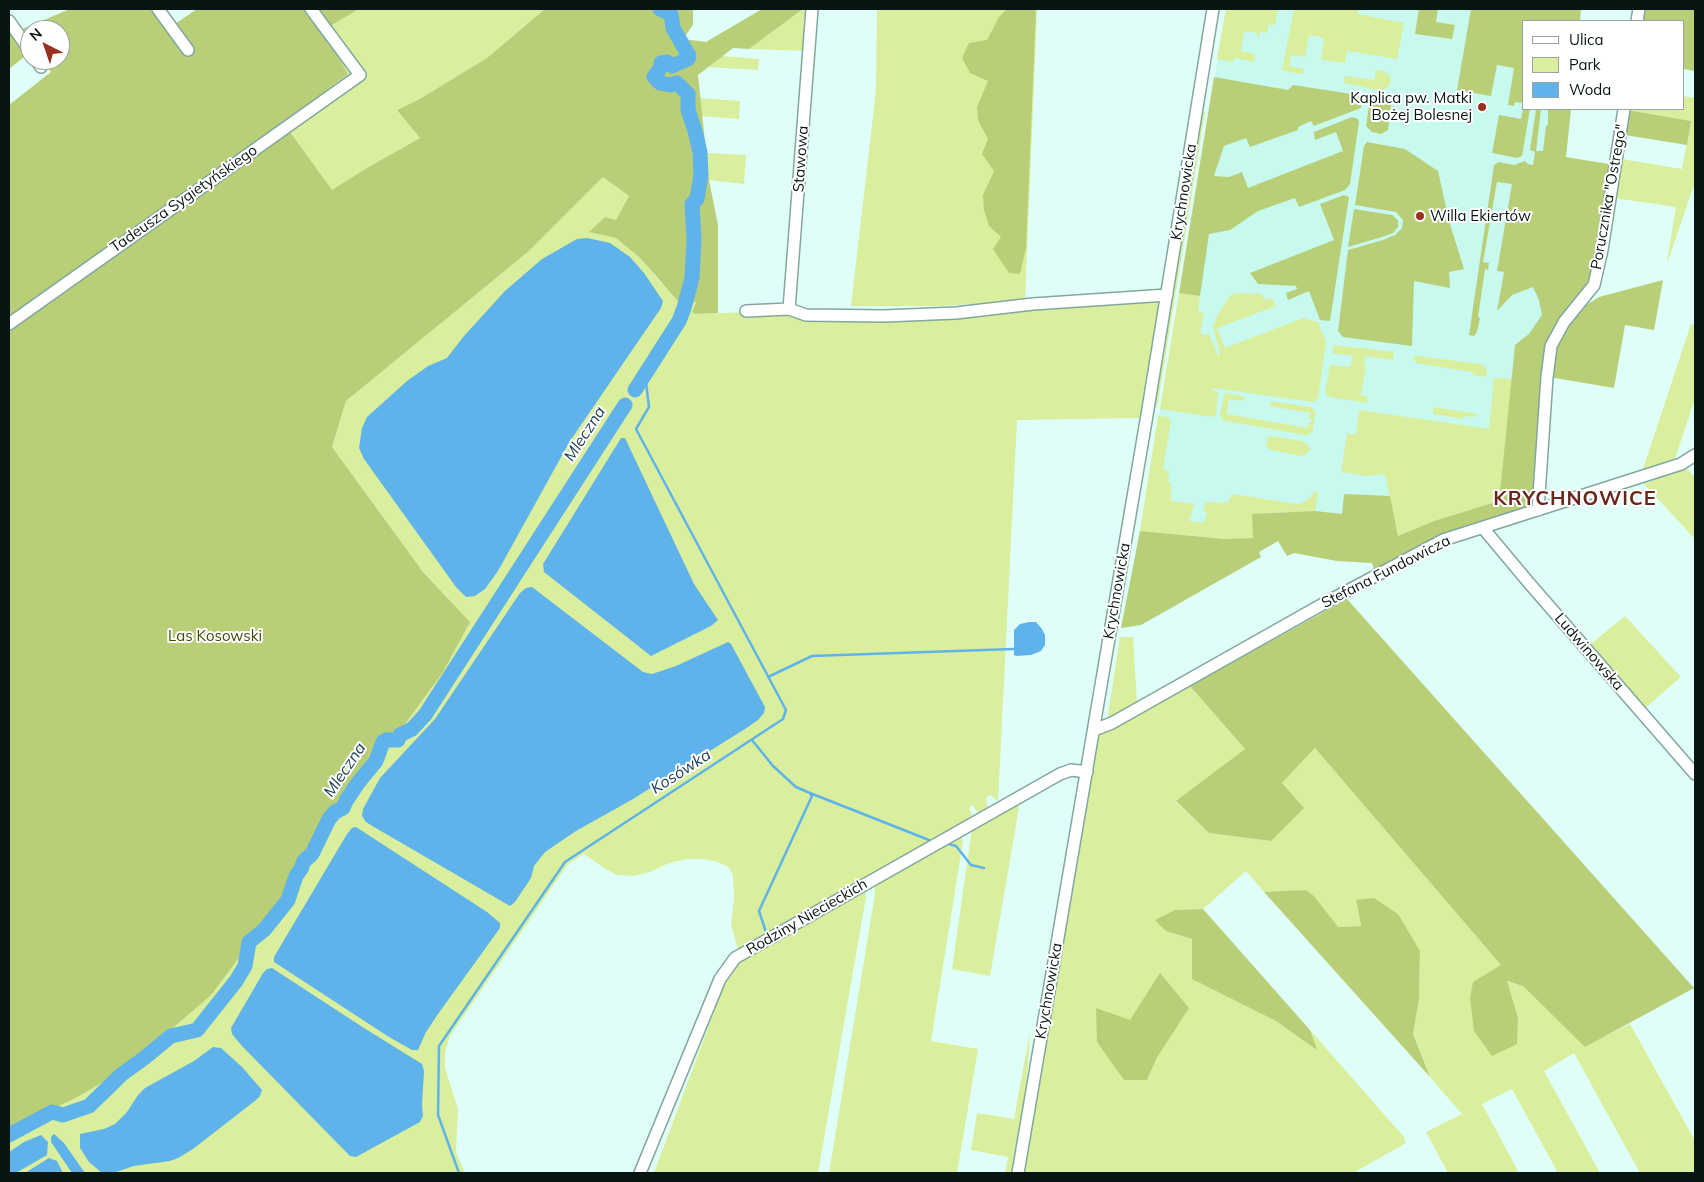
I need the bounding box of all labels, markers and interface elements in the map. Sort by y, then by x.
north arrow [20,20,70,70]
legend [1522,20,1684,110]
text: N [26,24,46,45]
text: Ulica [1569,30,1603,49]
text: Park [1569,55,1601,74]
text: Woda [1569,80,1611,99]
place label: Kaplica pw. Matki Bożej Bolesnej [1350,89,1472,124]
marker: Kaplica pw. Matki Bożej Bolesnej [1476,101,1488,113]
street label: Porucznika "Ostrego" [1587,123,1631,271]
street label: Stawowa [790,125,812,193]
street label: Tadeusza Sygietyńskiego [107,141,261,257]
street label: Krychnowicka [1167,142,1201,242]
place label: Willa Ekiertów [1430,207,1531,225]
marker: Willa Ekiertów [1414,210,1426,222]
water label: Mleczna [560,403,610,465]
district label: KRYCHNOWICE [1492,487,1658,511]
street label: Stefana Fundowicza [1319,532,1453,612]
street label: Krychnowicka [1100,541,1134,641]
street label: Ludwinowska [1551,610,1627,694]
park label: Las Kosowski [168,627,262,645]
water label: Mleczna [320,739,370,801]
water label: Kosówka [647,746,715,798]
street label: Rodziny Niecieckich [743,875,871,959]
street label: Krychnowicka [1032,941,1066,1041]

